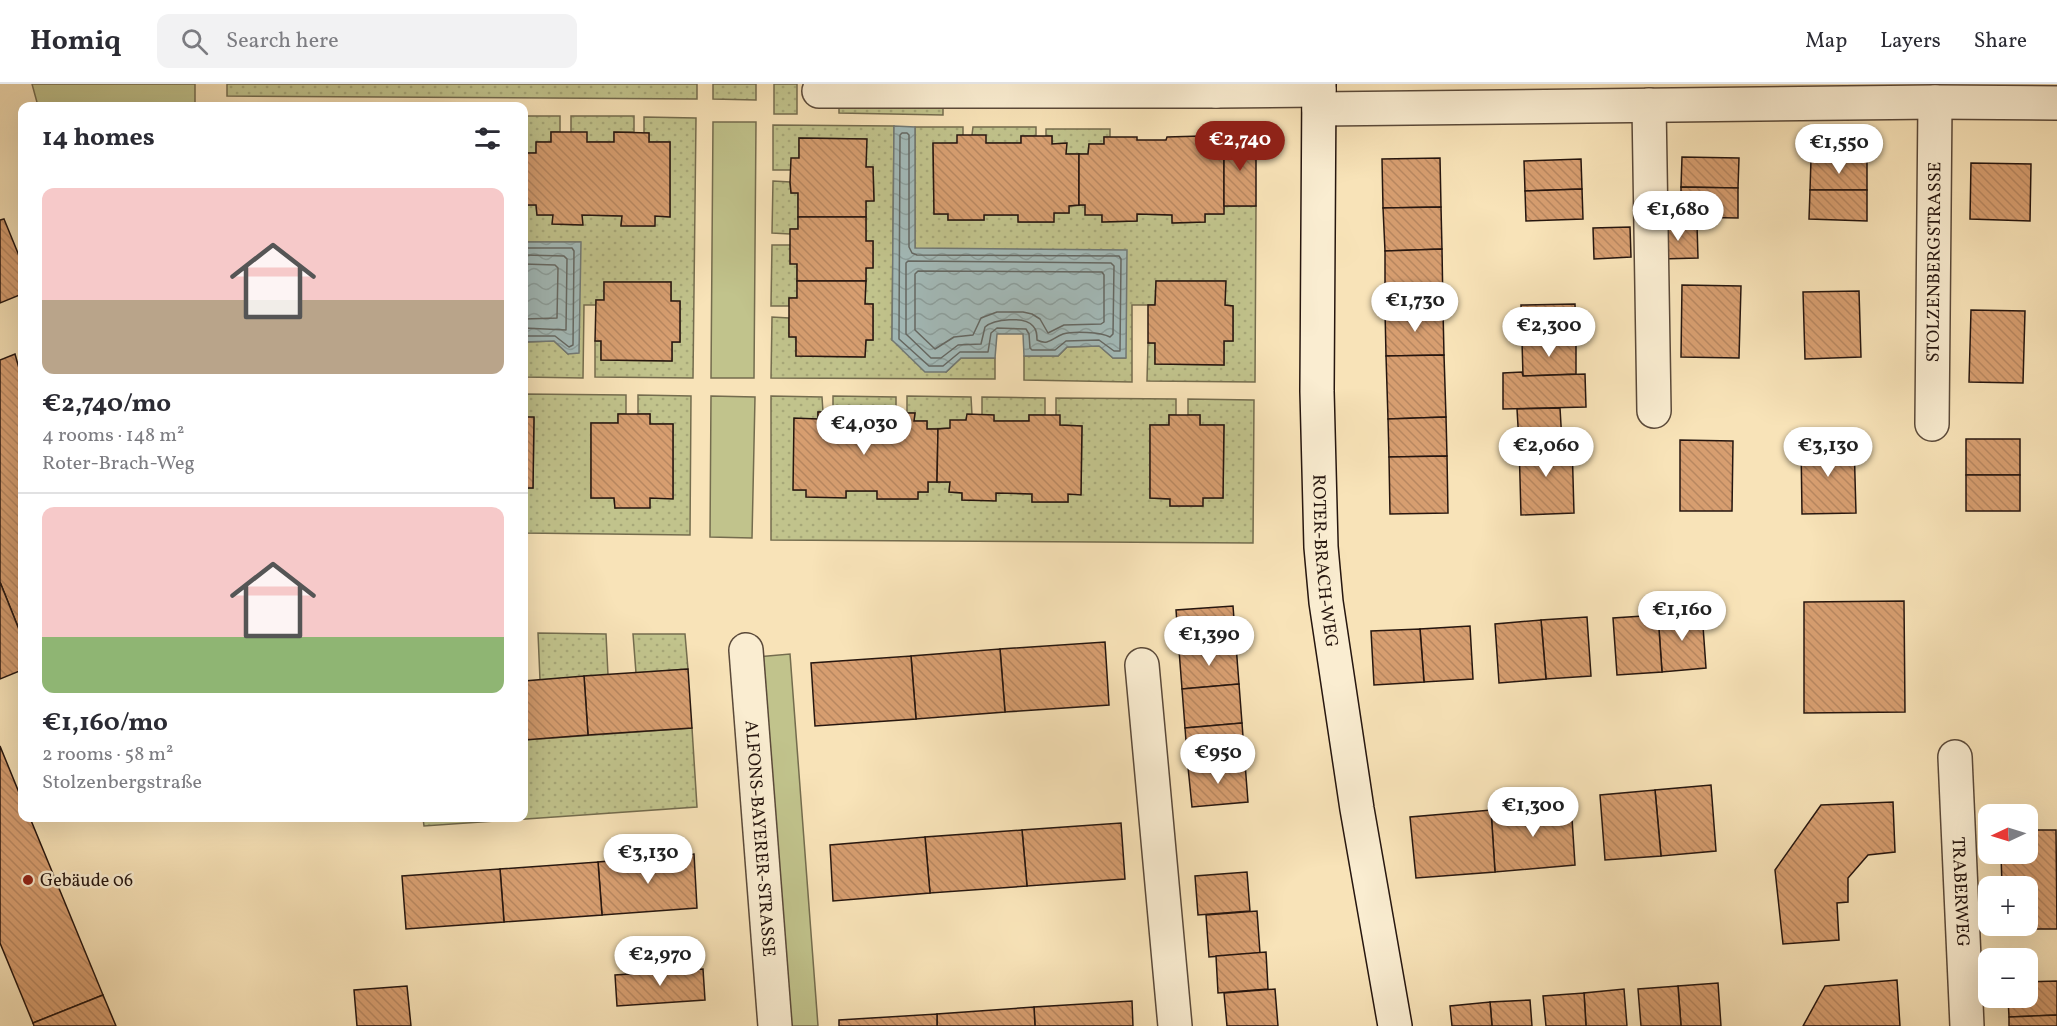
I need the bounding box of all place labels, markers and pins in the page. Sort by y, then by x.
pin: €2,740 [1191,121,1289,172]
pin: €1,550 [1790,124,1888,175]
pin: €1,680 [1629,191,1727,242]
pin: €1,730 [1366,282,1464,333]
pin: €2,300 [1500,307,1598,358]
pin: €4,030 [815,405,913,456]
pin: €2,060 [1497,427,1595,478]
pin: €3,130 [1779,427,1877,478]
pin: €1,160 [1633,591,1731,642]
pin: €1,390 [1160,616,1258,667]
pin: €950 [1182,734,1254,785]
pin: €1,300 [1484,787,1582,838]
pin: €3,130 [599,834,697,885]
place label: Gebäude 06 [40,869,133,894]
marker: Gebäude 06 [21,873,35,887]
pin: €2,970 [611,936,709,987]

